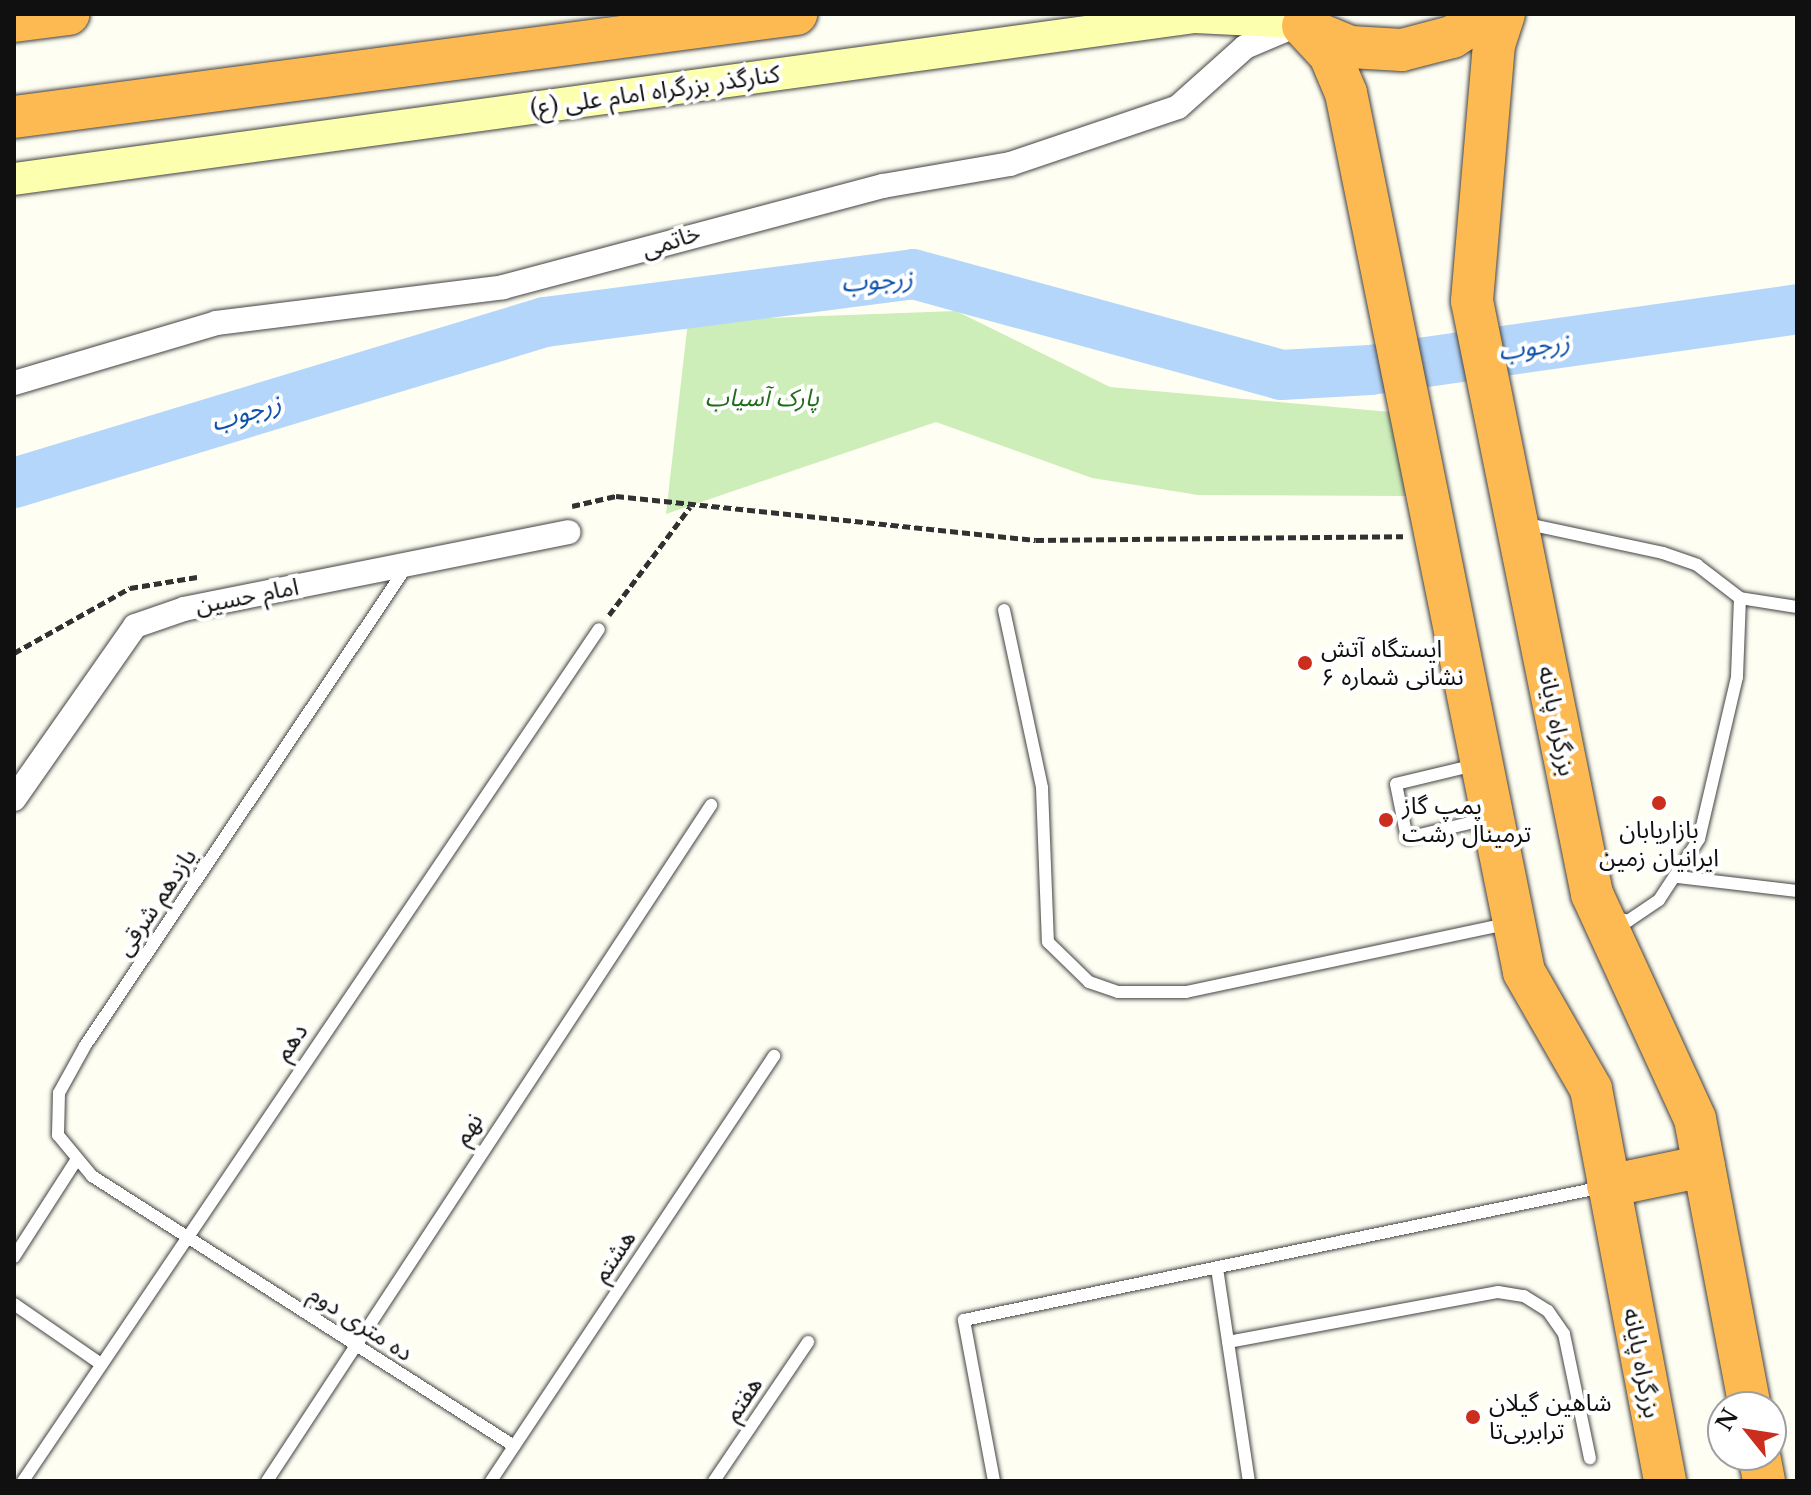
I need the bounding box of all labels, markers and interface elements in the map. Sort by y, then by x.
street label: کنارگذر بزرگراه امام علی (ع) [528,59,782,123]
street label: خاتمی [638,218,704,264]
water label: زرجوب [840,263,914,299]
water label: زرجوب [1496,327,1572,367]
park label: پارک آسیاب [705,384,819,412]
water label: زرجوب [207,388,285,438]
street label: امام حسین [193,572,301,620]
place label: ایستگاه آتش نشانی شماره ۶ [1321,635,1464,691]
marker: ایستگاه آتش نشانی شماره ۶ [1296,654,1314,672]
street label: بزرگراه پایانه [1532,664,1582,778]
place label: پمپ گاز ترمینال رشت [1402,792,1531,848]
marker: بازاریابان ایرانیان زمین [1650,794,1668,812]
marker: پمپ گاز ترمینال رشت [1377,811,1395,829]
place label: بازاریابان ایرانیان زمین [1599,816,1719,872]
street label: یازدهم شرقی [109,843,203,961]
street label: دهم [268,1018,314,1066]
street label: نهم [447,1108,489,1150]
street label: هشتم [586,1224,642,1288]
street label: ده متری دوم [304,1279,418,1367]
street label: بزرگراه پایانه [1617,1306,1667,1420]
street label: هفتم [718,1371,768,1427]
place label: شاهین گیلان ترابربی‌تا [1489,1389,1612,1445]
north arrow [1707,1391,1787,1471]
text: N [1711,1404,1744,1435]
marker: شاهین گیلان ترابربی‌تا [1464,1408,1482,1426]

